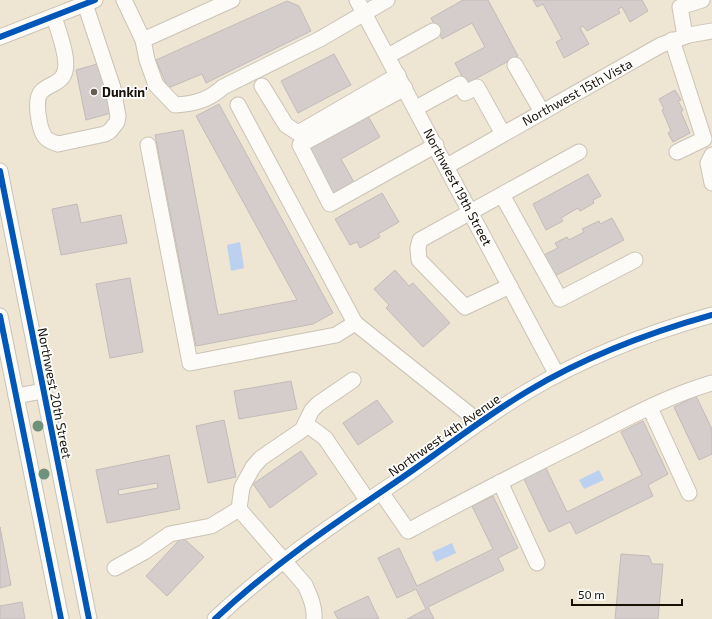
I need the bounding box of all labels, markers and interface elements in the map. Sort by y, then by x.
street label: Northwest 15th Vista [519,55,635,129]
place label: Dunkin' [102,84,148,100]
marker: Dunkin' [89,87,99,97]
street label: Northwest 19th Street [420,126,496,248]
street label: Northwest 20th Street [34,326,76,460]
street label: Northwest 4th Avenue [385,390,503,480]
scale bar [572,581,682,607]
text: 50 m [578,587,605,601]

